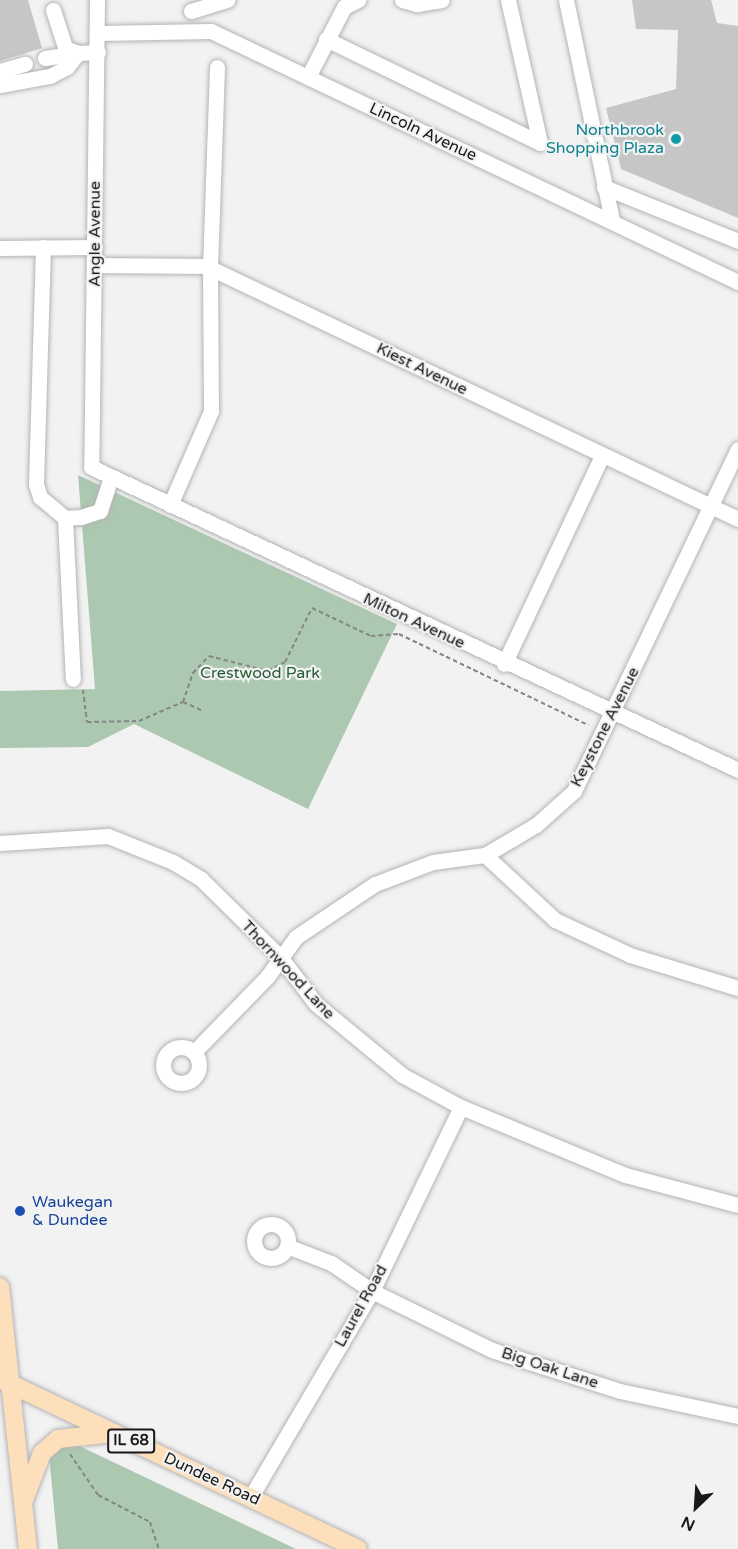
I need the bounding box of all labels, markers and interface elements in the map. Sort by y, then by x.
street label: Lincoln Avenue [366,99,480,165]
place label: Northbrook Shopping Plaza [546,120,664,158]
marker: Northbrook Shopping Plaza [669,132,683,146]
street label: Angle Avenue [85,181,105,287]
street label: Kiest Avenue [373,339,471,399]
street label: Milton Avenue [360,589,468,653]
park label: Crestwood Park [200,663,320,683]
street label: Keystone Avenue [567,664,643,790]
street label: Thornwood Lane [237,917,339,1023]
place label: Waukegan & Dundee [32,1192,113,1230]
marker: Waukegan & Dundee [13,1204,27,1218]
street label: Laurel Road [331,1261,391,1351]
street label: Big Oak Lane [499,1343,601,1393]
road number: IL 68 [107,1429,155,1453]
street label: Dundee Road [161,1448,263,1510]
north arrow [666,1477,726,1537]
text: N [678,1512,698,1535]

